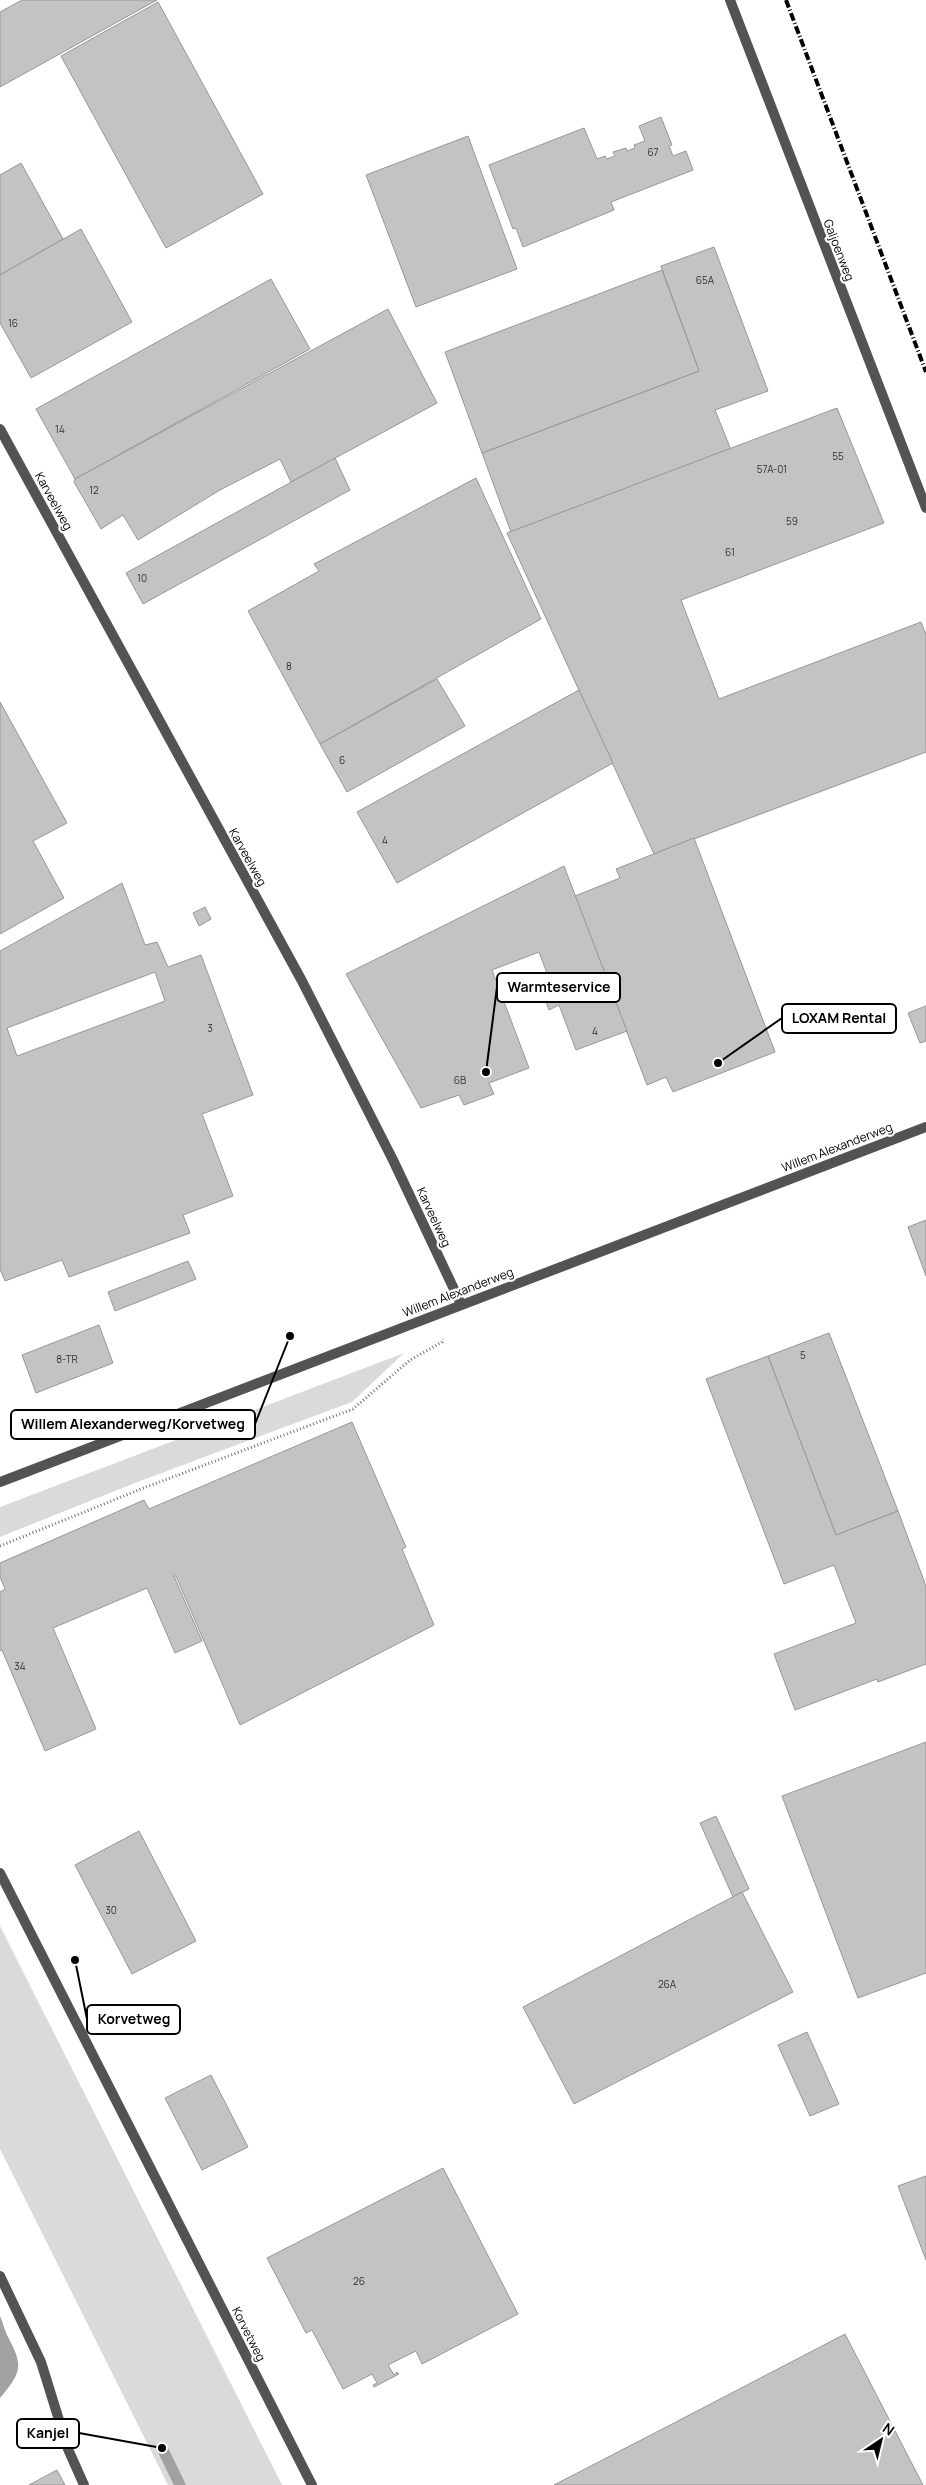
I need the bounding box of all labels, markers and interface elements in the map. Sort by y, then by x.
house number: 67 [647,145,659,159]
street label: Galjoenweg [819,217,859,283]
house number: 65A [696,273,715,287]
house number: 16 [8,316,18,330]
house number: 14 [55,422,65,436]
house number: 55 [832,449,844,463]
house number: 57A-01 [757,462,787,476]
street label: Karveelweg [31,469,77,533]
house number: 12 [89,483,99,497]
house number: 59 [786,514,798,528]
house number: 61 [725,545,735,559]
house number: 10 [137,571,147,585]
house number: 8 [286,659,292,673]
house number: 6 [339,753,345,767]
street label: Karveelweg [225,825,271,889]
house number: 4 [382,833,388,847]
callout: Warmteservice [497,973,620,1002]
text: Warmteservice [508,977,610,996]
callout: LOXAM Rental [782,1004,896,1033]
text: LOXAM Rental [792,1008,886,1027]
house number: 3 [207,1021,213,1035]
house number: 4 [592,1024,598,1038]
house number: 6B [454,1073,466,1087]
street label: Willem Alexanderweg [779,1118,895,1176]
street label: Karveelweg [413,1184,455,1250]
street label: Willem Alexanderweg [400,1263,516,1321]
house number: 5 [800,1348,806,1362]
house number: 8-TR [56,1352,78,1366]
callout: Willem Alexanderweg/Korvetweg [11,1410,255,1439]
text: Willem Alexanderweg/Korvetweg [21,1414,245,1433]
house number: 34 [14,1659,26,1673]
house number: 30 [105,1903,117,1917]
house number: 26A [658,1977,677,1991]
callout: Korvetweg [87,2005,180,2034]
text: Korvetweg [98,2009,170,2028]
house number: 26 [353,2274,365,2288]
street label: Korvetweg [228,2304,270,2364]
north arrow [856,2415,906,2465]
text: N [879,2418,898,2440]
callout: Kanjel [17,2419,79,2448]
text: Kanjel [27,2423,69,2442]

